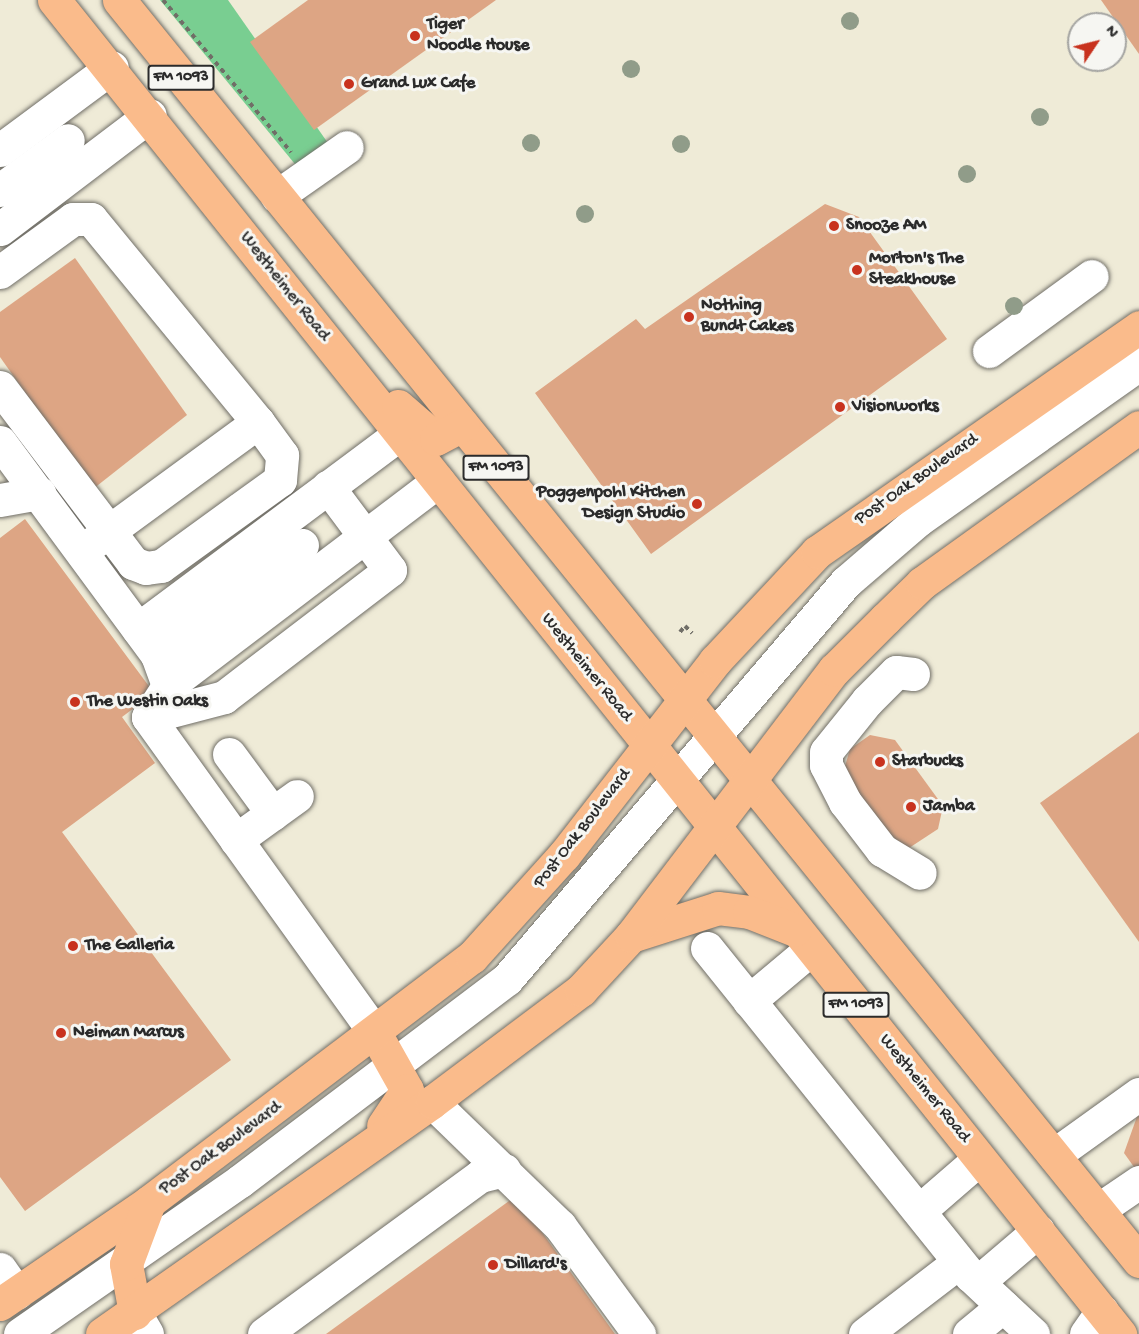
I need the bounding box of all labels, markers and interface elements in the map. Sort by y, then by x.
north arrow [1067,12,1127,72]
place label: Tiger Noodle House [427,15,529,57]
text: N [1100,23,1121,42]
marker: Tiger Noodle House [408,29,422,43]
road number: FM 1093 [146,65,216,91]
place label: Grand Lux Cafe [361,73,475,95]
marker: Grand Lux Cafe [342,77,356,91]
place label: Snooze AM [846,215,926,237]
marker: Snooze AM [827,219,841,233]
street label: Westheimer Road [234,228,334,346]
place label: Morton's The Steakhouse [869,249,964,292]
marker: Morton's The Steakhouse [850,263,864,277]
place label: Nothing Bundt Cakes [701,296,793,338]
marker: Nothing Bundt Cakes [682,310,696,324]
place label: Visionworks [852,396,939,418]
marker: Visionworks [833,400,847,414]
street label: Post Oak Boulevard [851,429,983,531]
road number: FM 1093 [462,455,530,481]
place label: Poggenpohl Kitchen Design Studio [537,483,685,526]
marker: Poggenpohl Kitchen Design Studio [690,497,704,511]
street label: Westheimer Road [536,609,636,727]
place label: The Westin Oaks [87,691,208,713]
marker: The Westin Oaks [68,695,82,709]
place label: Starbucks [892,751,963,773]
marker: Starbucks [873,755,887,769]
street label: Post Oak Boulevard [530,765,636,893]
place label: Jamba [923,796,975,818]
marker: Jamba [904,800,918,814]
place label: The Galleria [85,935,174,957]
marker: The Galleria [66,939,80,953]
road number: FM 1093 [822,992,890,1018]
place label: Neiman Marcus [73,1022,184,1044]
marker: Neiman Marcus [54,1026,68,1040]
street label: Westheimer Road [874,1030,974,1148]
street label: Post Oak Boulevard [156,1097,286,1201]
place label: Dillard's [505,1254,567,1276]
marker: Dillard's [486,1258,500,1272]

